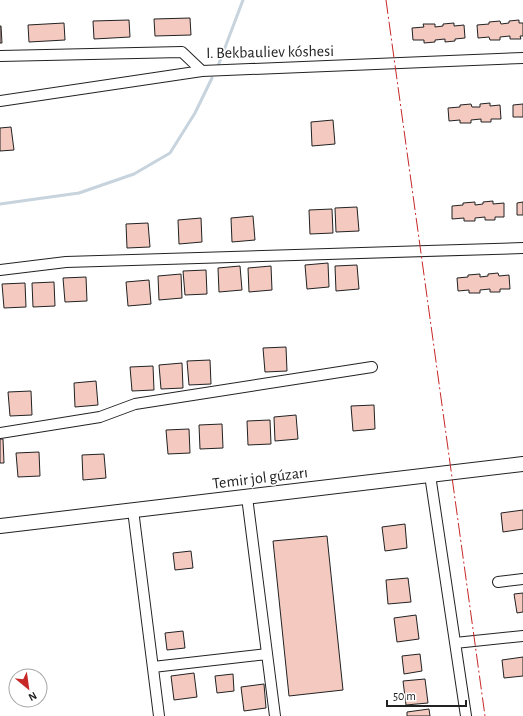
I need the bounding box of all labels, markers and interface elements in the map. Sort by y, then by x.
street label: I. Bekbauliev kóshesi [206,43,334,61]
street label: Temir jol gúzarı [211,464,309,493]
north arrow [8,668,48,708]
scale bar [387,682,466,708]
text: N [27,690,39,703]
text: 50 m [393,690,416,702]

